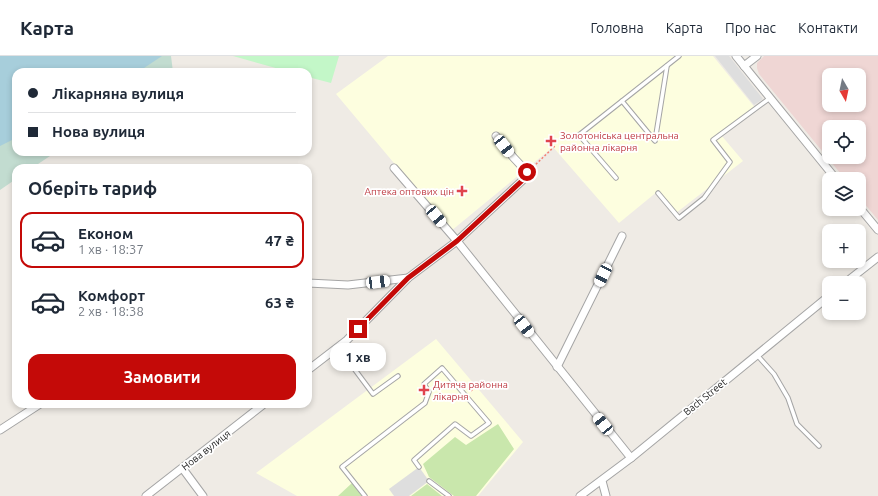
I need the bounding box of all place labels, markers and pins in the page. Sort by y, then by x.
place label: Золотоніська центральна районна лікарня [560,130,679,153]
marker: Золотоніська центральна районна лікарня [545,135,557,147]
place label: Аптека оптових цін [364,186,454,197]
marker: Аптека оптових цін [457,186,467,196]
place label: Дитяча районна лікарня [433,379,508,402]
marker: Дитяча районна лікарня [418,384,430,396]

